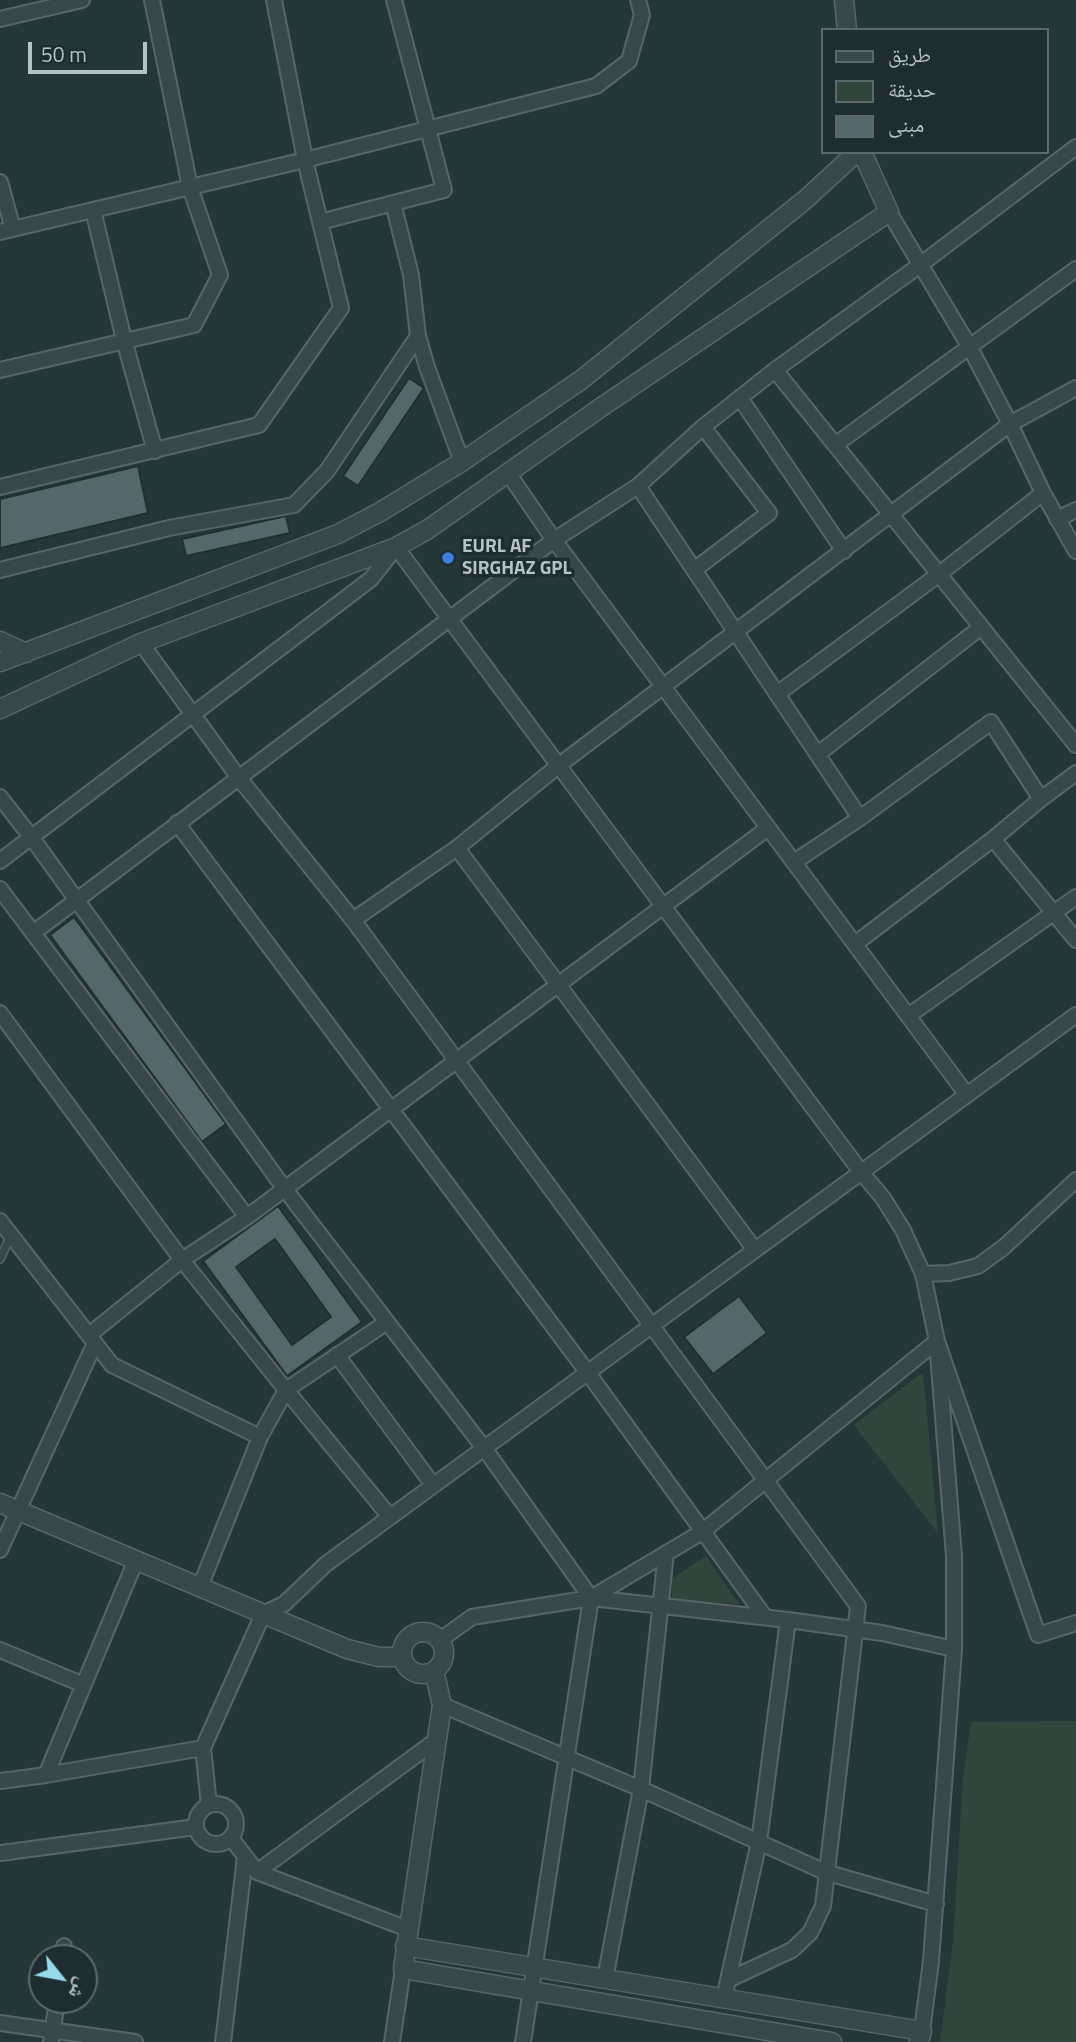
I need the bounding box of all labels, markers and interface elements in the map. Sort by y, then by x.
scale bar [32,28,150,72]
legend [820,28,1048,154]
text: 50 m [41,38,87,70]
text: طريق [888,38,931,70]
text: حديقة [888,73,936,105]
text: مبنى [888,108,924,140]
place label: EURL AF SIRGHAZ GPL [462,536,572,580]
marker: EURL AF SIRGHAZ GPL [440,550,456,566]
north arrow [28,1944,98,2014]
text: ش [62,1973,97,2005]

